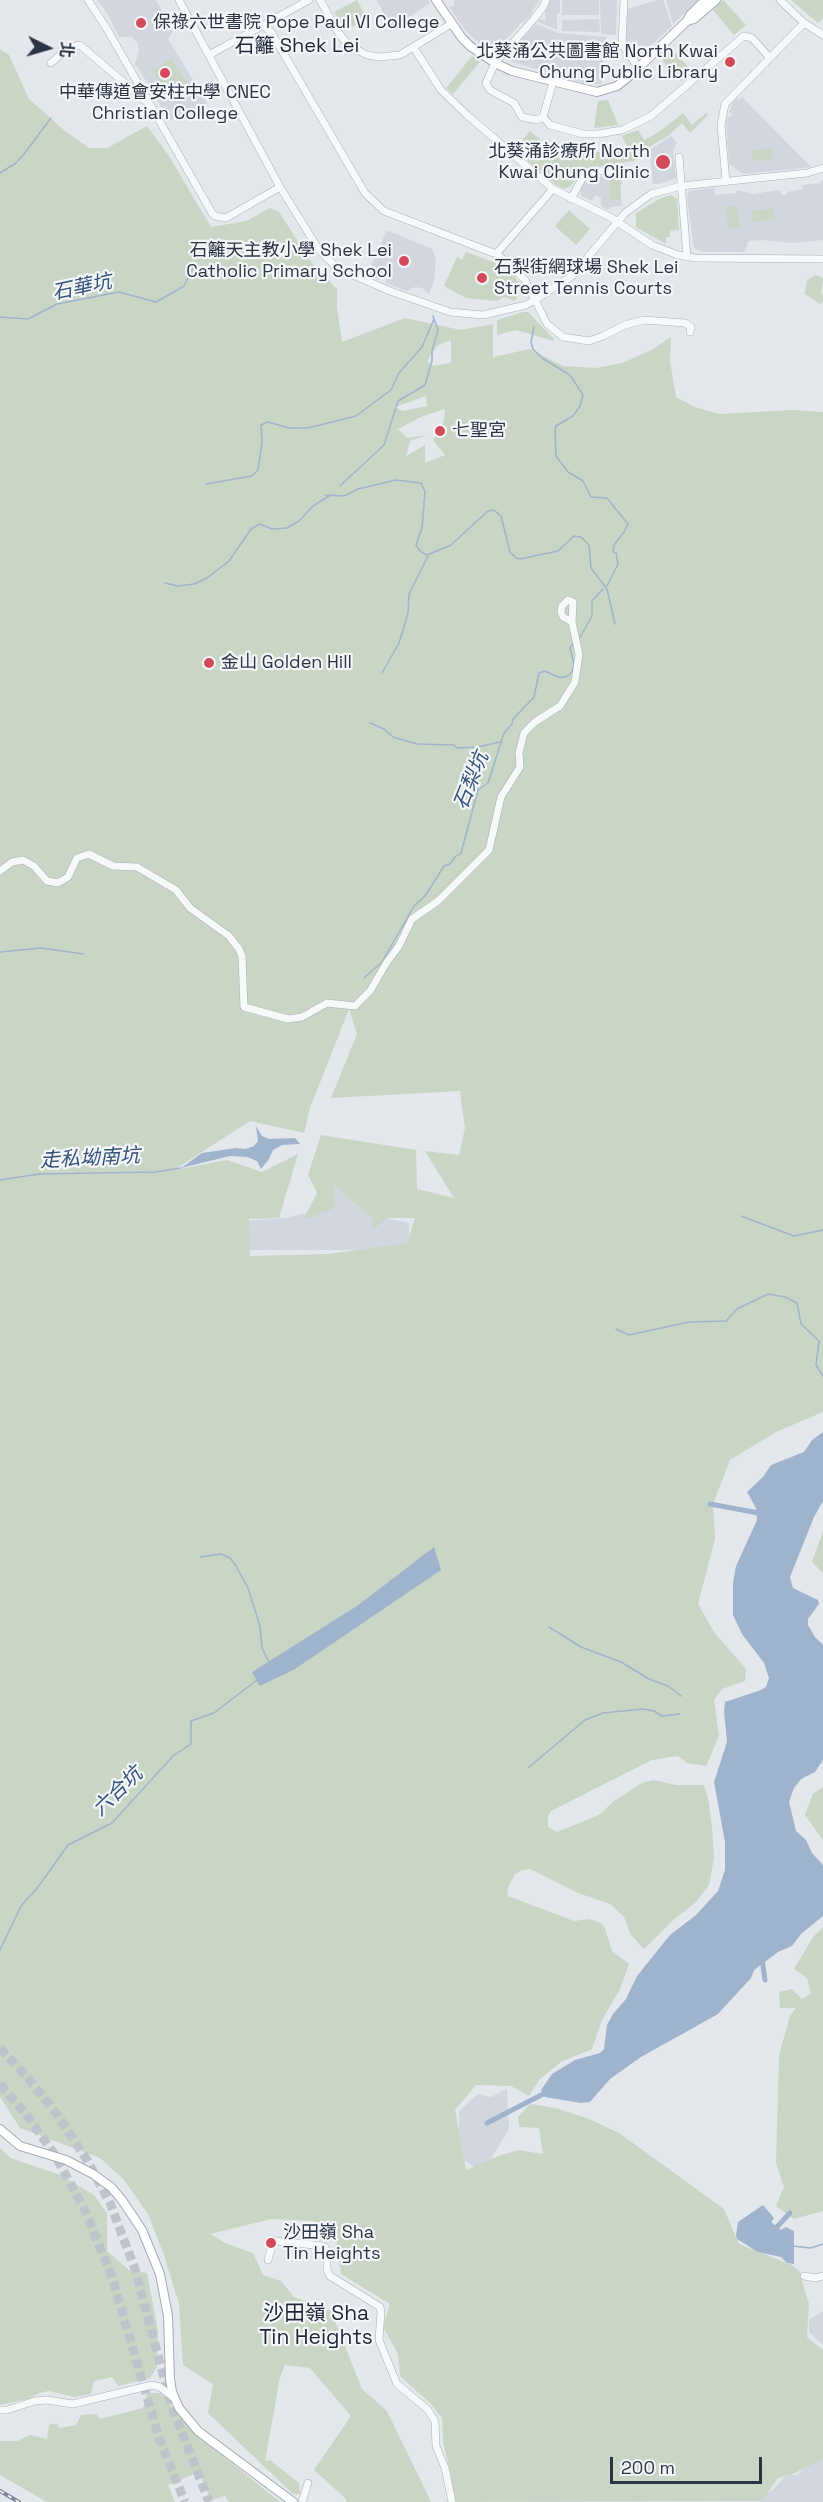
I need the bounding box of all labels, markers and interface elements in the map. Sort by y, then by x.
place label: 保祿六世書院 Pope Paul VI College [153,12,439,34]
marker: 保祿六世書院 Pope Paul VI College [134,16,148,30]
north arrow [18,18,78,78]
district label: 石籬 Shek Lei [235,35,359,59]
text: 北 [55,41,78,58]
place label: 北葵涌公共圖書館 North Kwai Chung Public Library [476,41,718,84]
marker: 北葵涌公共圖書館 North Kwai Chung Public Library [723,55,737,69]
marker: 中華傳道會安柱中學 CNEC Christian College [158,66,172,80]
place label: 中華傳道會安柱中學 CNEC Christian College [59,82,271,124]
place label: 北葵涌診療所 North Kwai Chung Clinic [488,141,650,184]
marker: 北葵涌診療所 North Kwai Chung Clinic [654,153,672,171]
place label: 石籬天主教小學 Shek Lei Catholic Primary School [186,240,392,282]
marker: 石籬天主教小學 Shek Lei Catholic Primary School [397,254,411,268]
place label: 石梨街網球場 Shek Lei Street Tennis Courts [494,257,678,300]
water label: 石華坑 [50,270,114,306]
marker: 石梨街網球場 Shek Lei Street Tennis Courts [475,271,489,285]
place label: 七聖宮 [452,420,506,442]
marker: 七聖宮 [433,424,447,438]
place label: 金山 Golden Hill [221,652,352,674]
marker: 金山 Golden Hill [202,656,216,670]
water label: 石梨坑 [450,749,494,813]
water label: 走私坳南坑 [39,1144,141,1174]
water label: 六合坑 [88,1763,148,1821]
place label: 沙田嶺 Sha Tin Heights [283,2222,380,2264]
marker: 沙田嶺 Sha Tin Heights [264,2236,278,2250]
district label: 沙田嶺 Sha Tin Heights [251,2301,381,2351]
scale bar [613,2445,764,2483]
text: 200 m [621,2456,675,2479]

